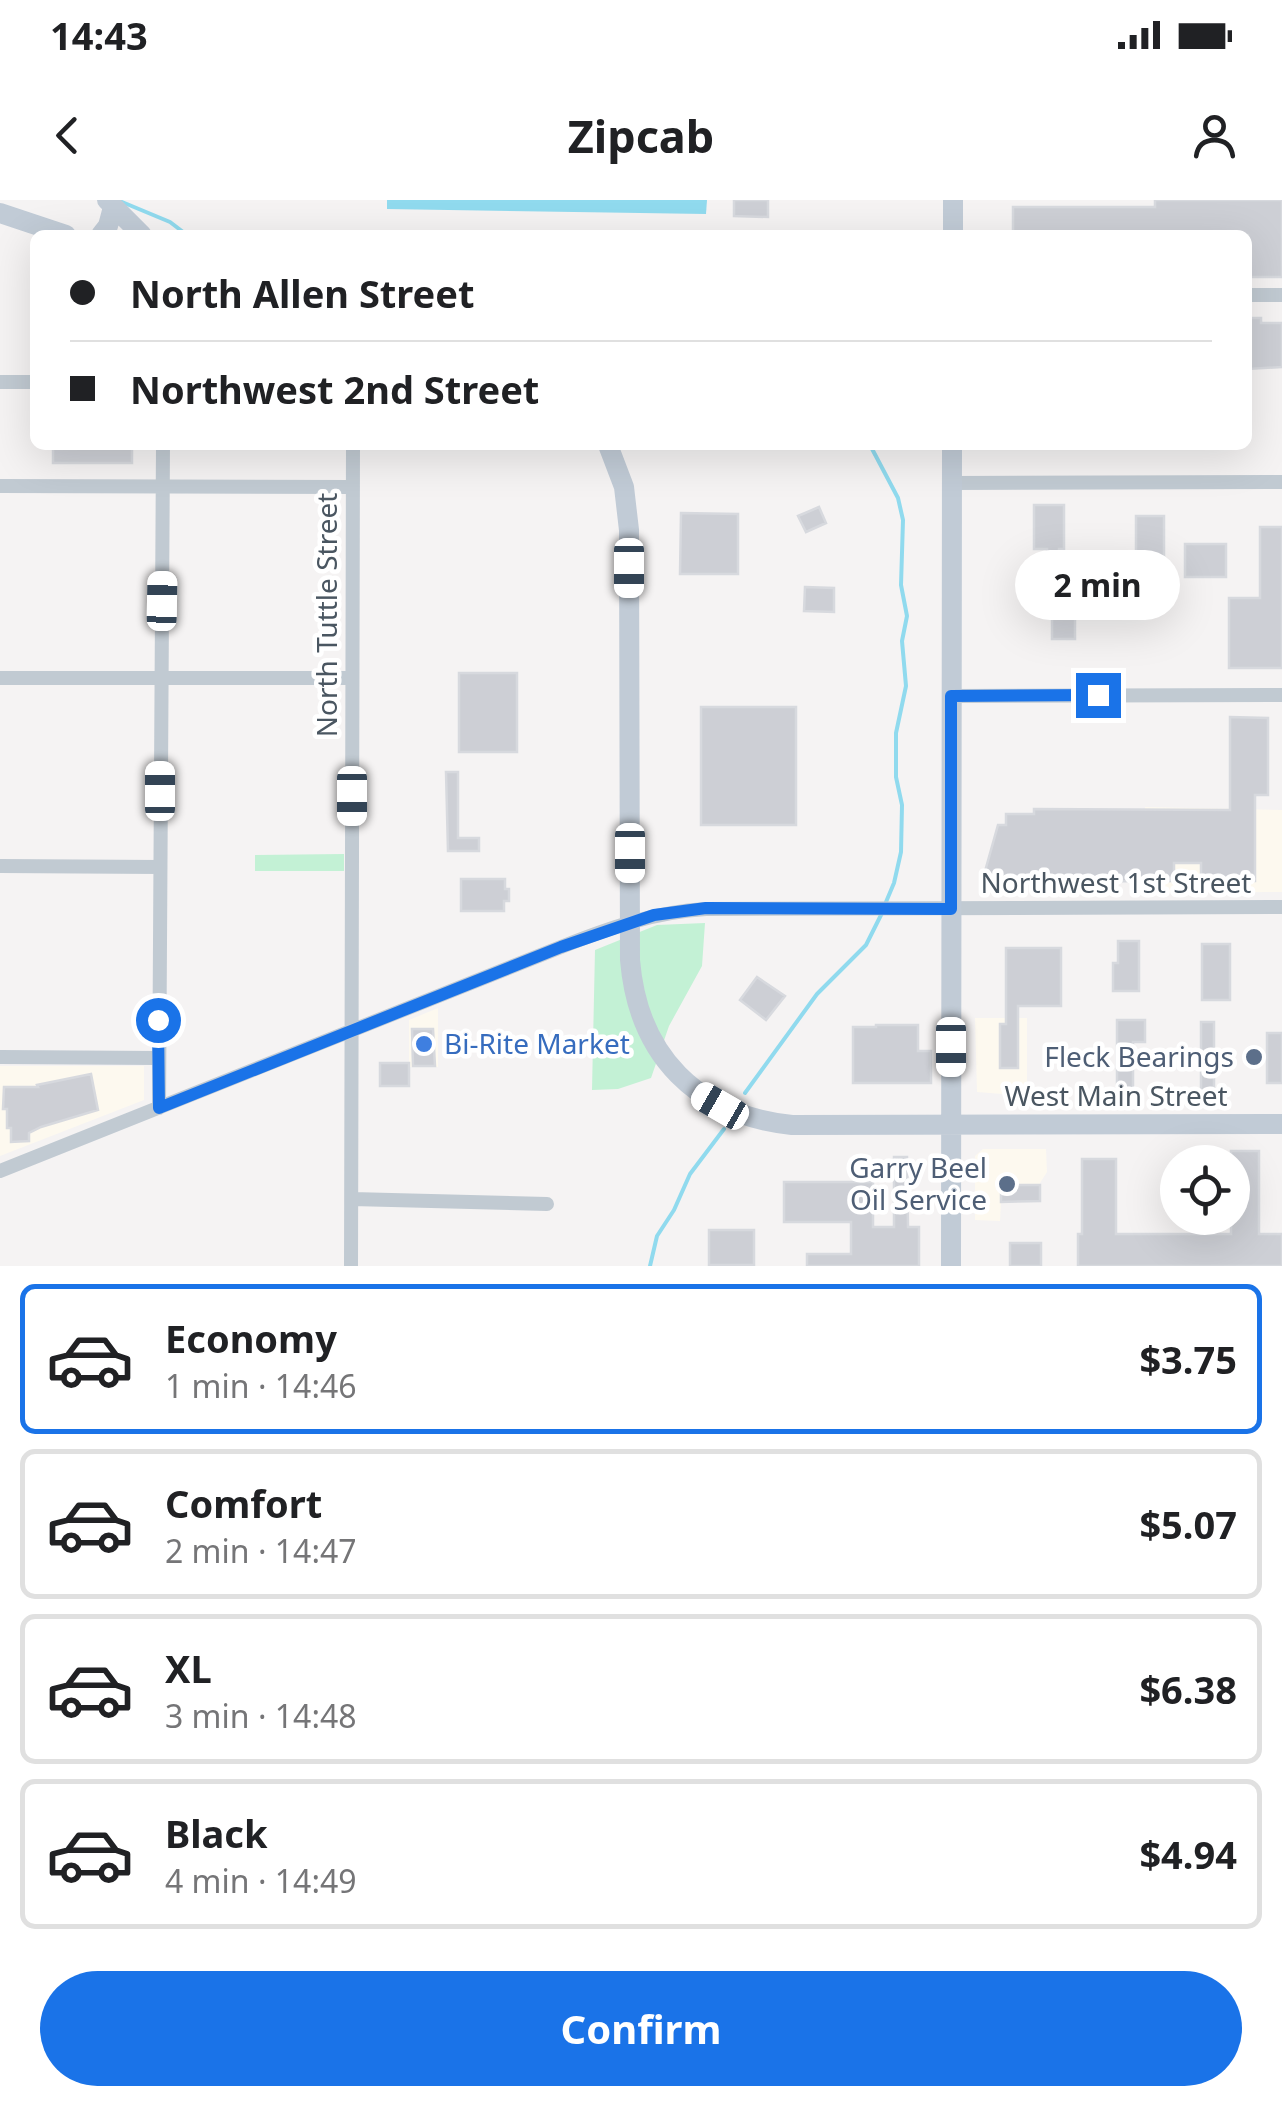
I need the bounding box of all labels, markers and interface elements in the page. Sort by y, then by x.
text: 14:43 [50,9,148,61]
text: Zipcab [568,105,714,166]
icon: back [40,108,95,163]
icon: person [1187,108,1242,163]
text: North Allen Street [130,267,474,319]
text: Northwest 2nd Street [130,363,539,415]
street label: North Tuttle Street [307,493,345,737]
car [614,538,644,598]
callout: 2 min [1016,550,1180,620]
text: 2 min [1053,563,1142,606]
car [146,571,178,631]
route end [1076,673,1121,718]
car [145,761,175,821]
car [337,766,367,826]
car [615,823,645,883]
street label: Northwest 1st Street [981,863,1251,901]
route start [136,998,181,1043]
car [936,1017,966,1077]
place label: Bi-Rite Market [444,1024,630,1062]
marker: Bi-Rite Market [413,1033,435,1055]
place label: Fleck Bearings [1044,1037,1234,1075]
marker: Fleck Bearings [1243,1046,1265,1068]
street label: West Main Street [1004,1076,1228,1114]
car [687,1078,753,1134]
map controls [1160,1145,1250,1235]
button: locate [1160,1145,1250,1235]
place label: Garry Beel Oil Service [849,1148,987,1218]
marker: Garry Beel Oil Service [996,1173,1018,1195]
text: Economy [165,1312,337,1364]
icon: car [45,1314,135,1404]
text: $3.75 [1139,1333,1237,1385]
text: 1 min · 14:46 [165,1364,357,1407]
text: Comfort [165,1477,322,1529]
icon: car [45,1479,135,1569]
text: $5.07 [1139,1498,1237,1550]
text: 2 min · 14:47 [165,1529,357,1572]
text: XL [165,1642,212,1694]
icon: car [45,1644,135,1734]
text: $6.38 [1139,1663,1237,1715]
text: 3 min · 14:48 [165,1694,357,1737]
text: Black [165,1807,268,1859]
icon: car [45,1809,135,1899]
text: $4.94 [1139,1828,1237,1880]
text: 4 min · 14:49 [165,1859,357,1902]
button: Confirm [40,1971,1242,2086]

